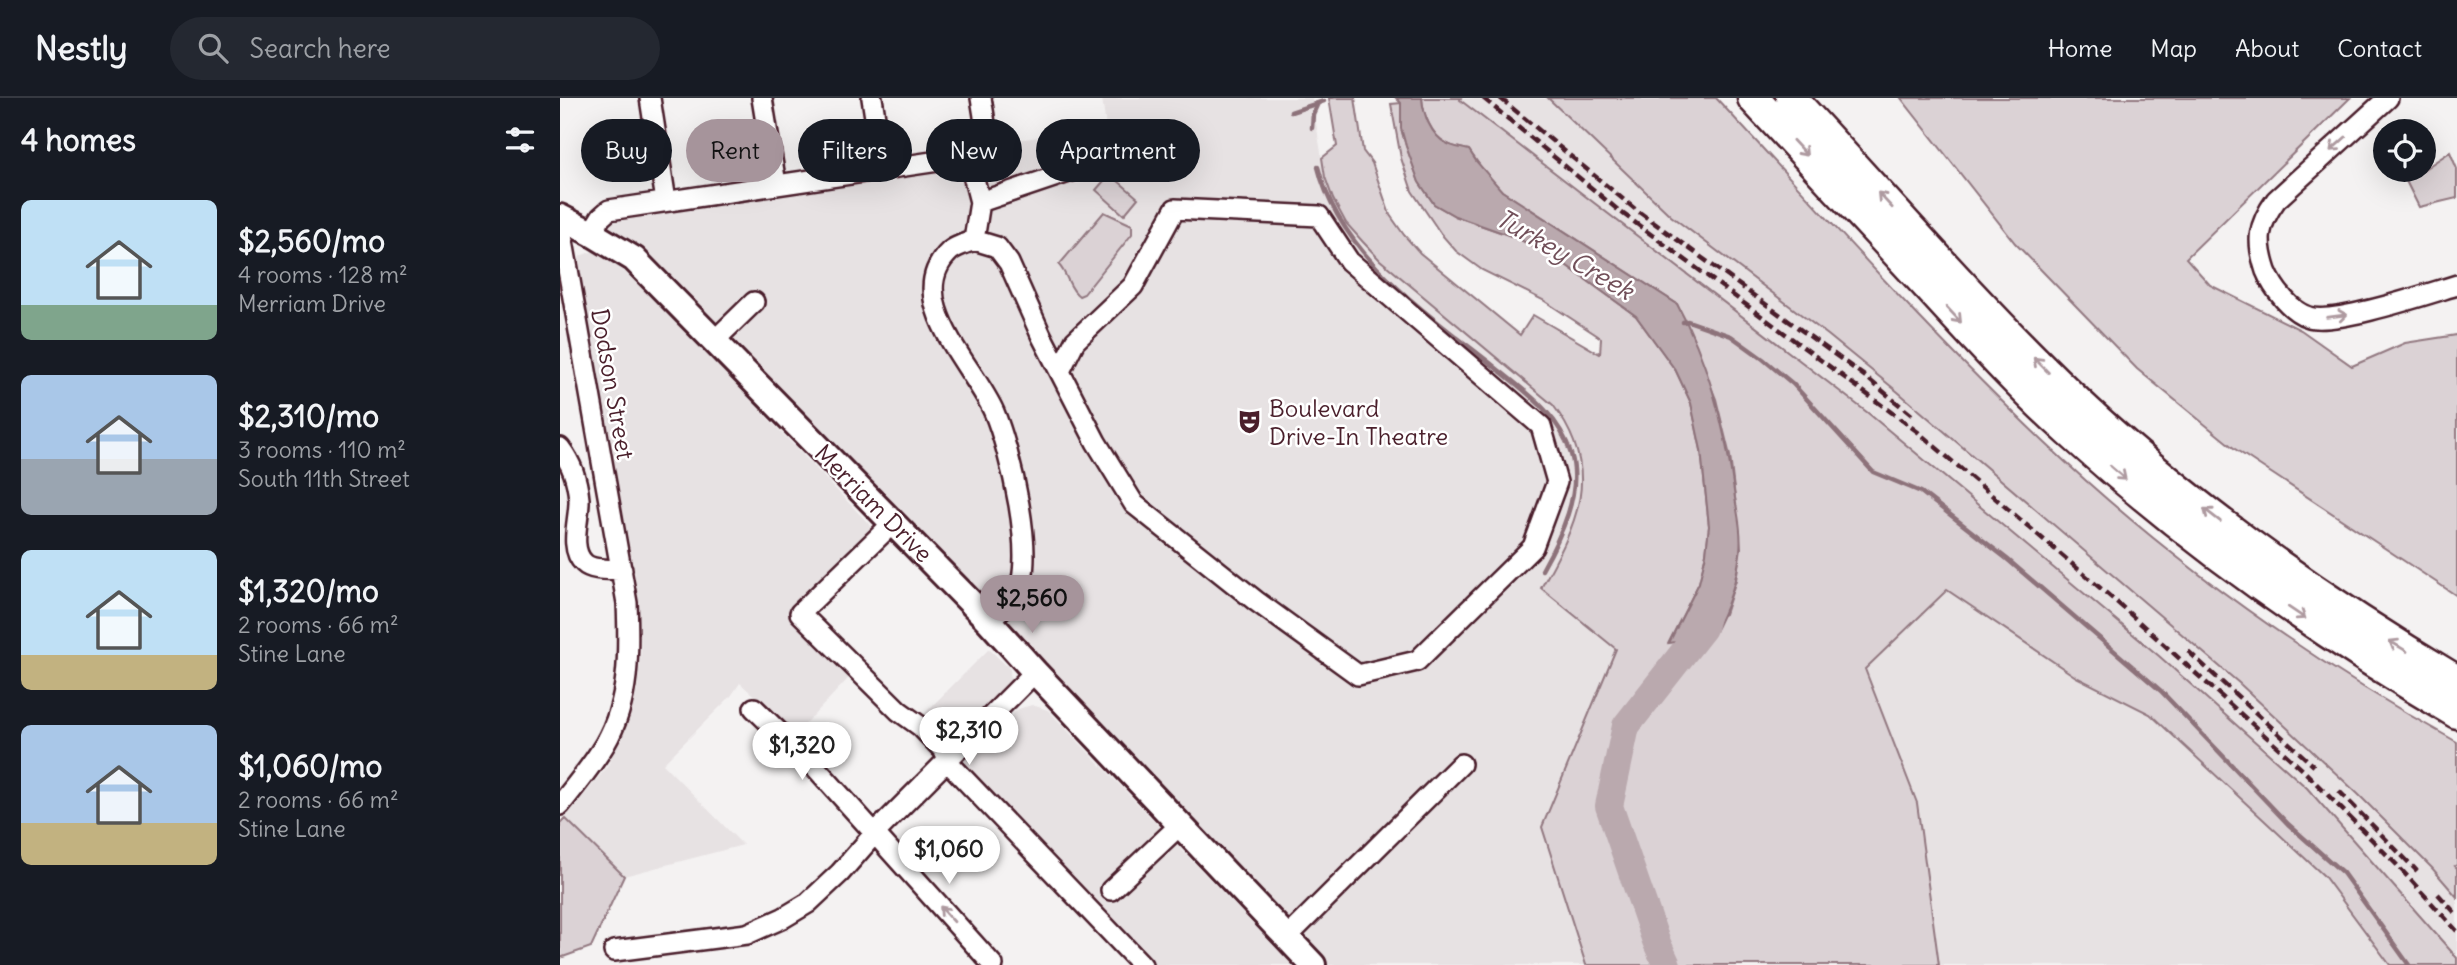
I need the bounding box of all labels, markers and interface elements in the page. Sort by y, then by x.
search box [170,17,660,80]
text: Nestly [35,27,128,69]
icon: search [194,29,232,67]
text: Search here [250,32,391,65]
text: Home [2048,33,2112,63]
text: Map [2150,33,2197,63]
text: About [2235,33,2299,63]
text: Contact [2337,33,2422,63]
chip: Buy [581,119,672,182]
chip: Rent [686,119,784,182]
chip: Filters [798,119,912,182]
chip: New [926,119,1022,182]
chip: Apartment [1036,119,1200,182]
map controls [2373,119,2436,182]
button: locate [2373,119,2436,182]
text: 4 homes [21,121,136,159]
icon: filters [501,121,539,159]
one-way arrow [2330,135,2347,152]
one-way arrow [1791,139,1808,156]
one-way arrow [1877,192,1894,209]
water label: Turkey Creek [1490,201,1641,308]
text: $2,560/mo [238,222,385,260]
icon: home [77,228,161,312]
text: 4 rooms · 128 m² [238,260,408,289]
text: Merriam Drive [238,289,386,318]
street label: Dodson Street [585,306,641,462]
one-way arrow [1946,306,1962,324]
one-way arrow [2325,310,2347,323]
one-way arrow [2033,357,2050,374]
place label: Boulevard Drive-In Theatre [1269,393,1448,451]
text: $2,310/mo [238,397,379,435]
icon: home [77,403,161,487]
theatre icon: Boulevard Drive-In Theatre [1235,408,1263,436]
text: 3 rooms · 110 m² [238,435,406,464]
street label: Merriam Drive [809,438,939,568]
text: South 11th Street [238,464,410,493]
one-way arrow [2108,465,2126,481]
one-way arrow [2204,507,2222,522]
text: $1,320/mo [238,572,379,610]
pin: $2,560 [975,575,1089,635]
icon: home [77,578,161,662]
text: $2,560 [996,583,1068,612]
one-way arrow [2287,606,2306,620]
text: 2 rooms · 66 m² [238,610,399,639]
one-way arrow [2389,638,2409,652]
text: Stine Lane [238,639,346,668]
pin: $2,310 [912,708,1026,767]
text: $2,310 [935,715,1003,744]
pin: $1,320 [745,722,859,782]
text: $1,320 [768,730,836,759]
text: $1,060/mo [238,747,382,785]
icon: home [77,753,161,837]
text: 2 rooms · 66 m² [238,785,399,814]
text: Stine Lane [238,814,346,843]
pin: $1,060 [892,826,1006,886]
text: $1,060 [914,834,984,863]
one-way arrow [939,905,955,923]

